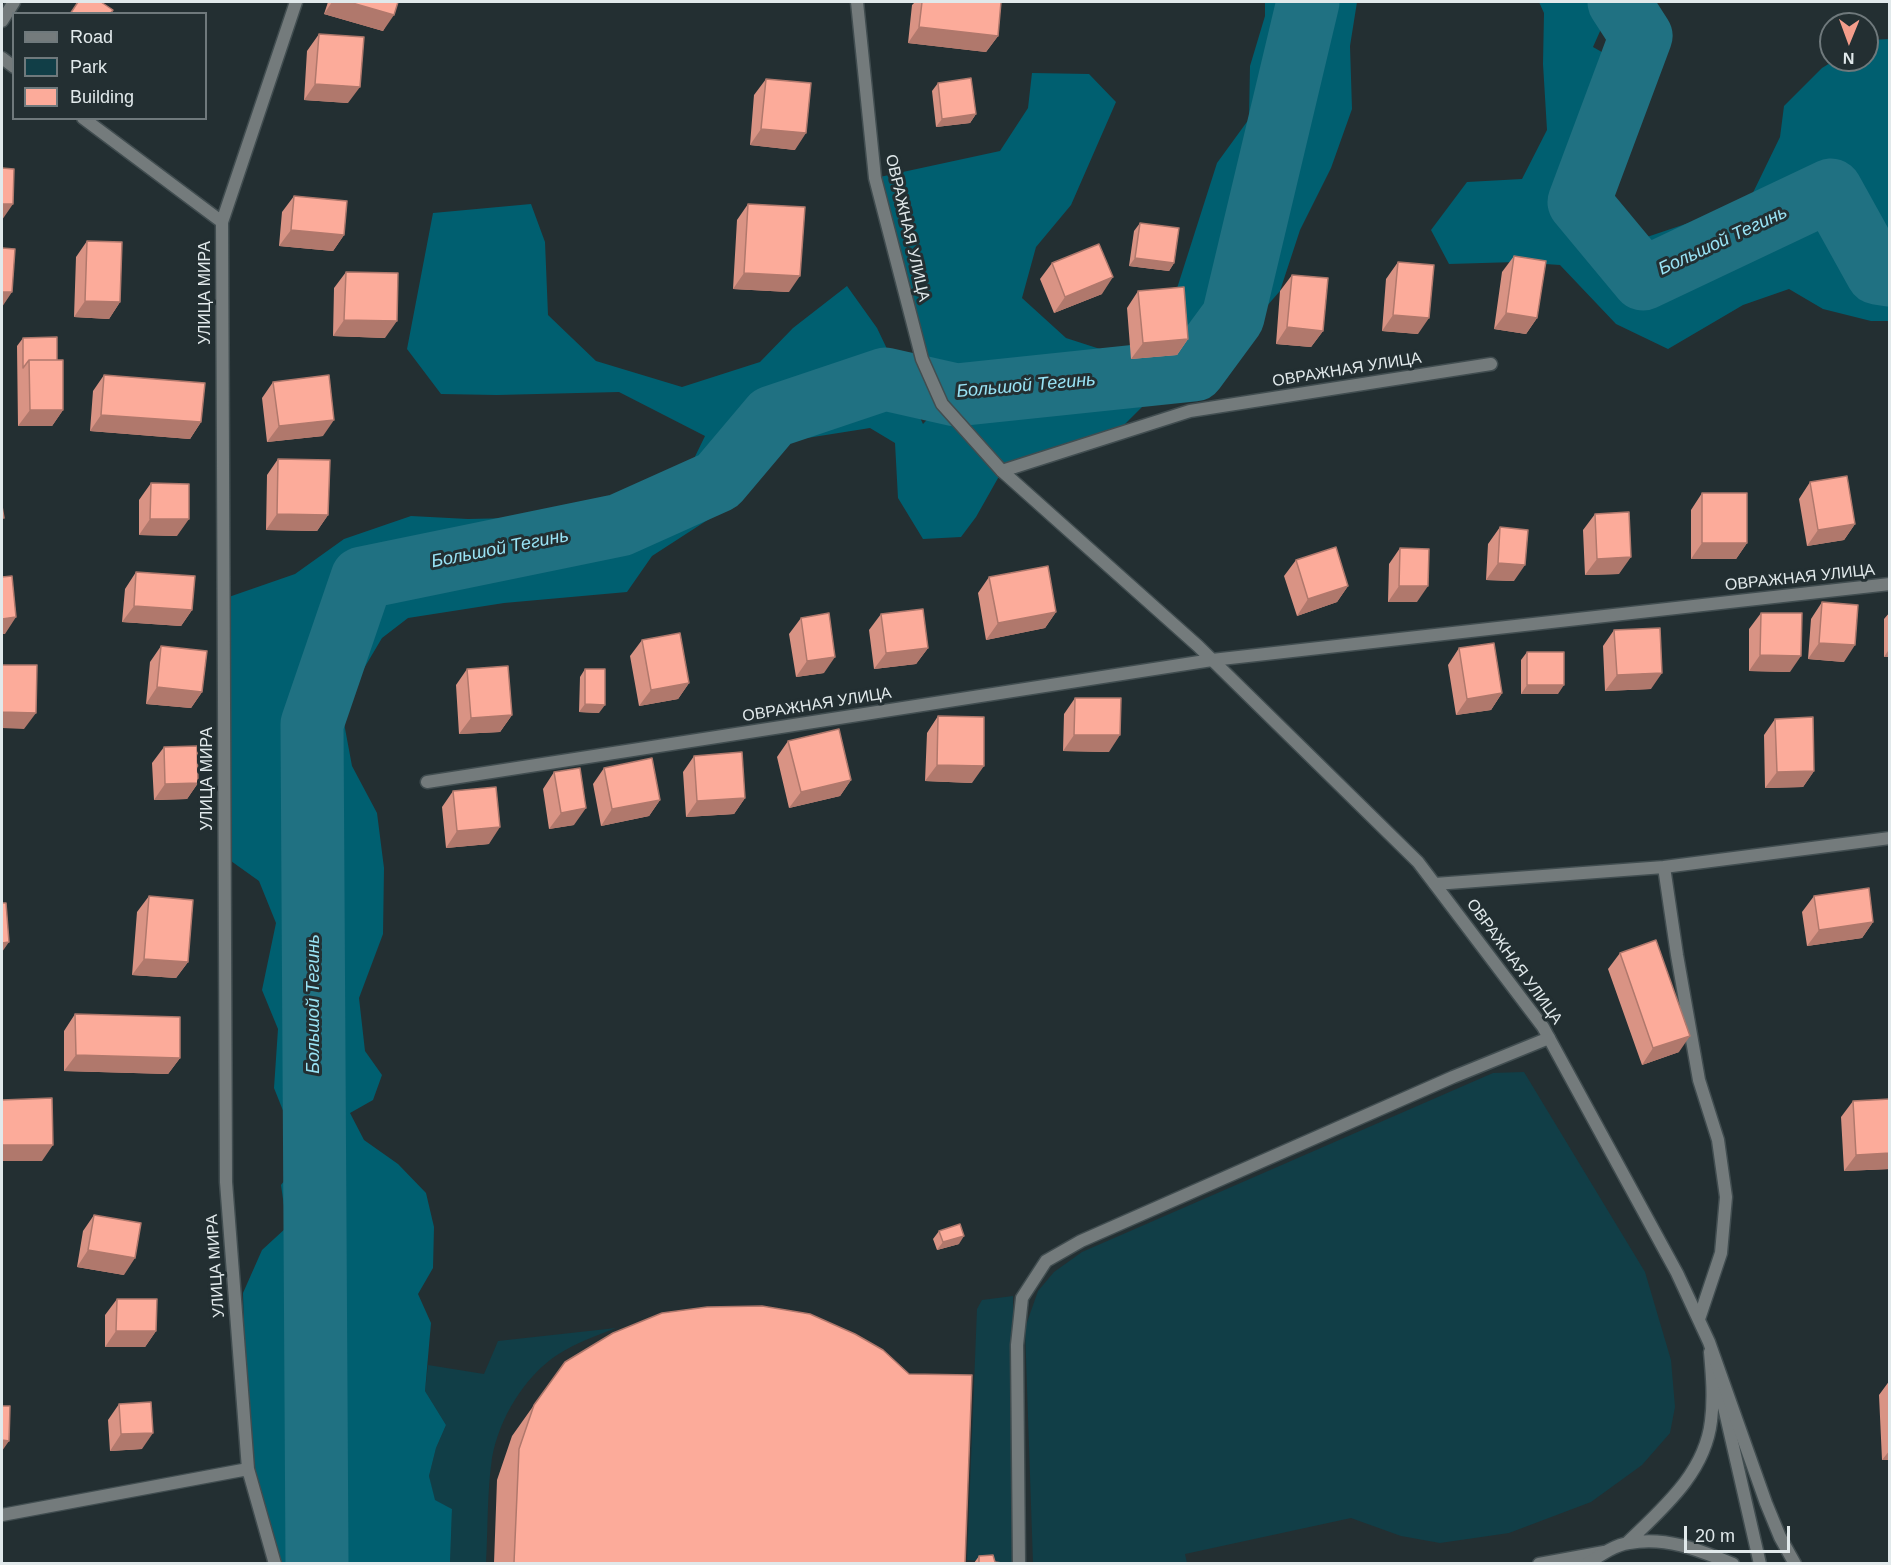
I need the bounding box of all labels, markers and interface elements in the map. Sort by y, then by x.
legend [12,12,207,120]
north arrow [1819,12,1879,72]
text: Road [70,27,113,47]
text: N [1843,50,1855,67]
text: Park [70,57,107,77]
text: Building [70,87,134,107]
street label: ОВРАЖНАЯ УЛИЦА [881,153,933,303]
water label: Большой Тегинь [1655,202,1791,280]
street label: УЛИЦА МИРА [196,241,216,345]
street label: ОВРАЖНАЯ УЛИЦА [1271,349,1423,391]
water label: Большой Тегинь [956,369,1096,403]
water label: Большой Тегинь [429,525,571,573]
street label: ОВРАЖНАЯ УЛИЦА [1724,561,1876,595]
street label: ОВРАЖНАЯ УЛИЦА [741,684,893,726]
street label: УЛИЦА МИРА [198,727,218,831]
street label: ОВРАЖНАЯ УЛИЦА [1462,895,1566,1029]
water label: Большой Тегинь [303,934,325,1074]
street label: УЛИЦА МИРА [203,1214,229,1318]
scale bar [1687,1514,1794,1552]
text: 20 m [1695,1526,1735,1546]

